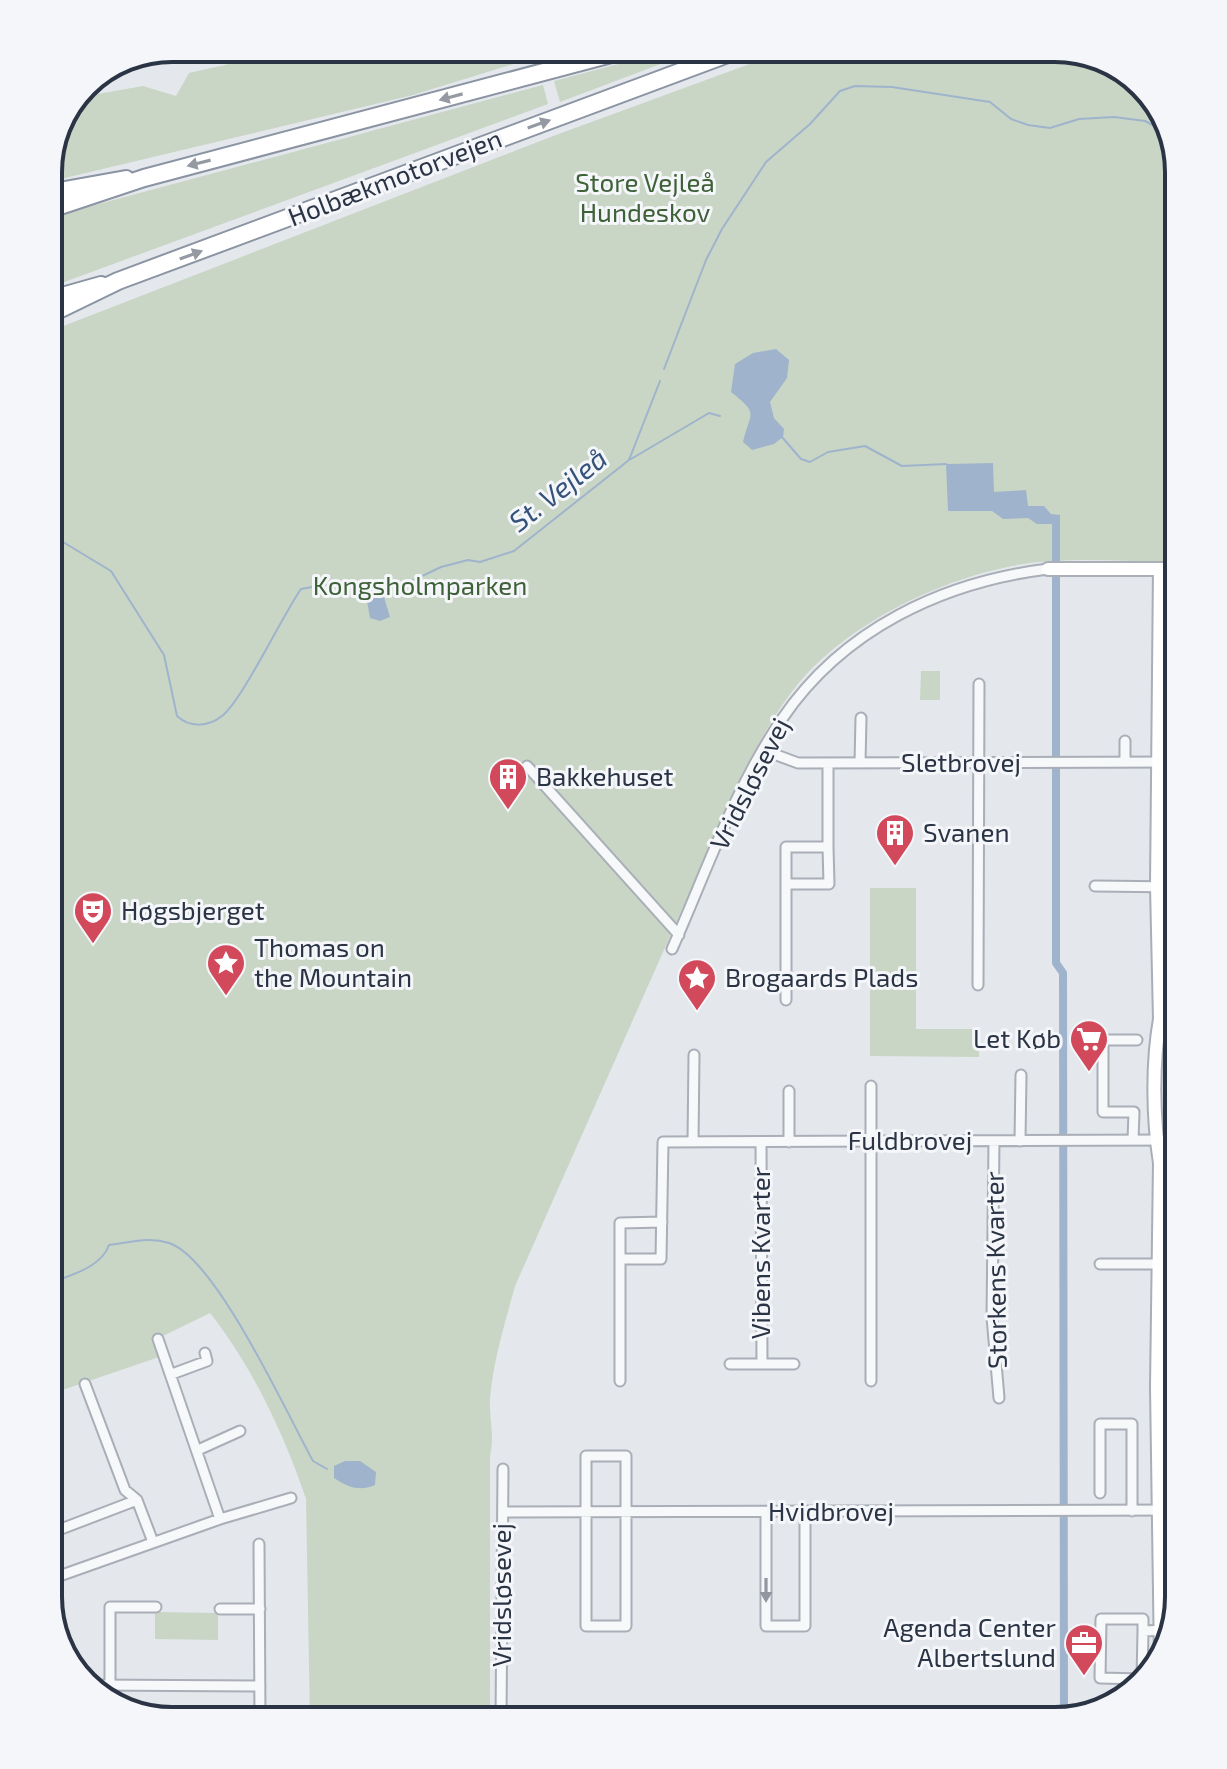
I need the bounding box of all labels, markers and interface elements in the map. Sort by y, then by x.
one-way arrow [438,92,463,104]
one-way arrow [527,118,551,130]
street label: Holbækmotorvejen [283,122,506,232]
one-way arrow [187,158,212,170]
park label: Store Vejleå Hundeskov [575,166,715,227]
one-way arrow [179,248,203,260]
water label: St. Vejleå [502,440,613,538]
park label: Kongsholmparken [313,569,527,600]
street label: Vridsløsevej [702,712,795,854]
street label: Sletbrovej [901,746,1021,777]
building icon: Bakkehuset [487,756,529,811]
place label: Bakkehuset [536,760,674,791]
building icon: Svanen [874,812,916,867]
place label: Svanen [923,816,1010,847]
theatre icon: Høgsbjerget [72,890,114,945]
place label: Høgsbjerget [121,894,265,925]
place label: Thomas on the Mountain [254,931,412,992]
place icon: Thomas on the Mountain [205,942,247,997]
place icon: Brogaards Plads [676,957,718,1012]
place label: Brogaards Plads [725,961,918,992]
supermarket icon: Let Køb [1068,1018,1110,1073]
place label: Let Køb [973,1022,1061,1053]
street label: Fuldbrovej [848,1124,972,1155]
street label: Vibens Kvarter [744,1167,775,1339]
street label: Storkens Kvarter [977,1171,1012,1369]
street label: Hvidbrovej [768,1495,894,1526]
street label: Vridsløsevej [485,1523,516,1667]
one-way arrow [760,1578,772,1603]
place label: Agenda Center Albertslund [883,1611,1056,1672]
office icon: Agenda Center Albertslund [1063,1622,1105,1677]

